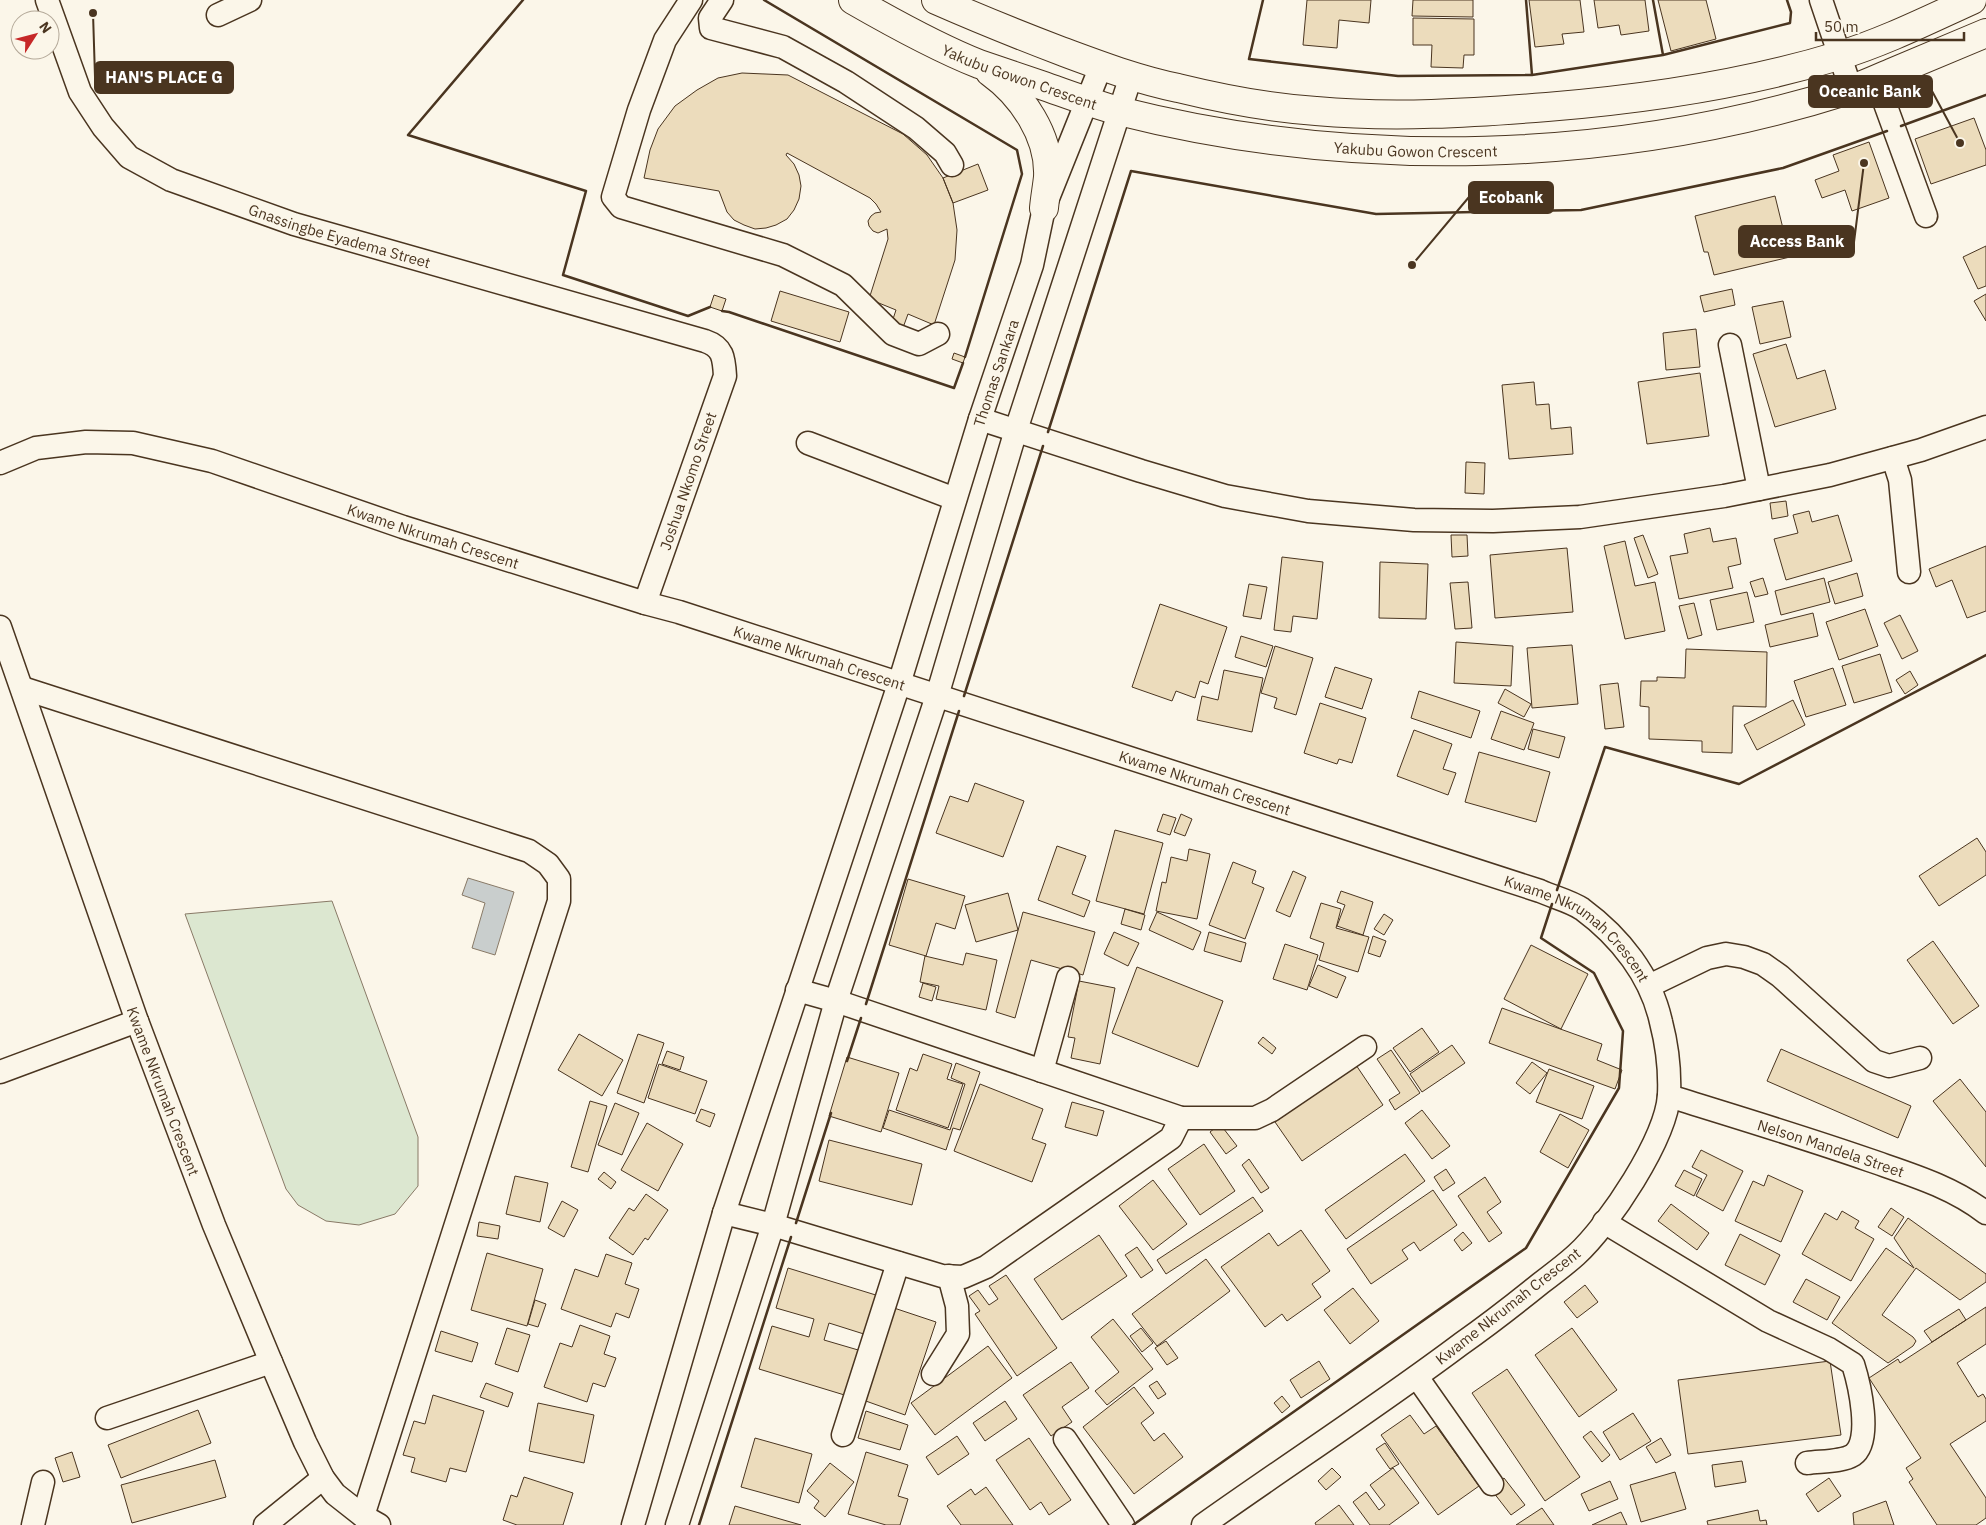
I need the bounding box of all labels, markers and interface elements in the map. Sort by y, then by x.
north arrow [10,10,60,60]
scale bar [1816,10,1964,42]
text: 50 m [1824,17,1859,36]
text: N [35,18,56,37]
street label: Yakubu Gowon Crescent [939,40,1100,113]
callout: HAN'S PLACE G [95,62,233,93]
text: HAN'S PLACE G [105,67,223,87]
callout: Oceanic Bank [1809,76,1932,107]
text: Oceanic Bank [1819,81,1922,101]
street label: Yakubu Gowon Crescent [1333,137,1498,161]
callout: Ecobank [1469,182,1553,213]
text: Ecobank [1479,187,1544,207]
street label: Gnassingbe Eyadema Street [246,199,433,272]
callout: Access Bank [1739,226,1854,257]
text: Access Bank [1750,231,1845,251]
street label: Thomas Sankara [969,317,1023,429]
street label: Joshua Nkomo Street [655,409,721,553]
street label: Kwame Nkrumah Crescent [345,499,521,572]
street label: Kwame Nkrumah Crescent [731,621,908,694]
street label: Kwame Nkrumah Crescent [1117,746,1293,819]
street label: Kwame Nkrumah Crescent [1502,871,1654,985]
street label: Kwame Nkrumah Crescent [123,1004,204,1178]
street label: Nelson Mandela Street [1755,1115,1907,1181]
street label: Kwame Nkrumah Crescent [1432,1243,1584,1369]

